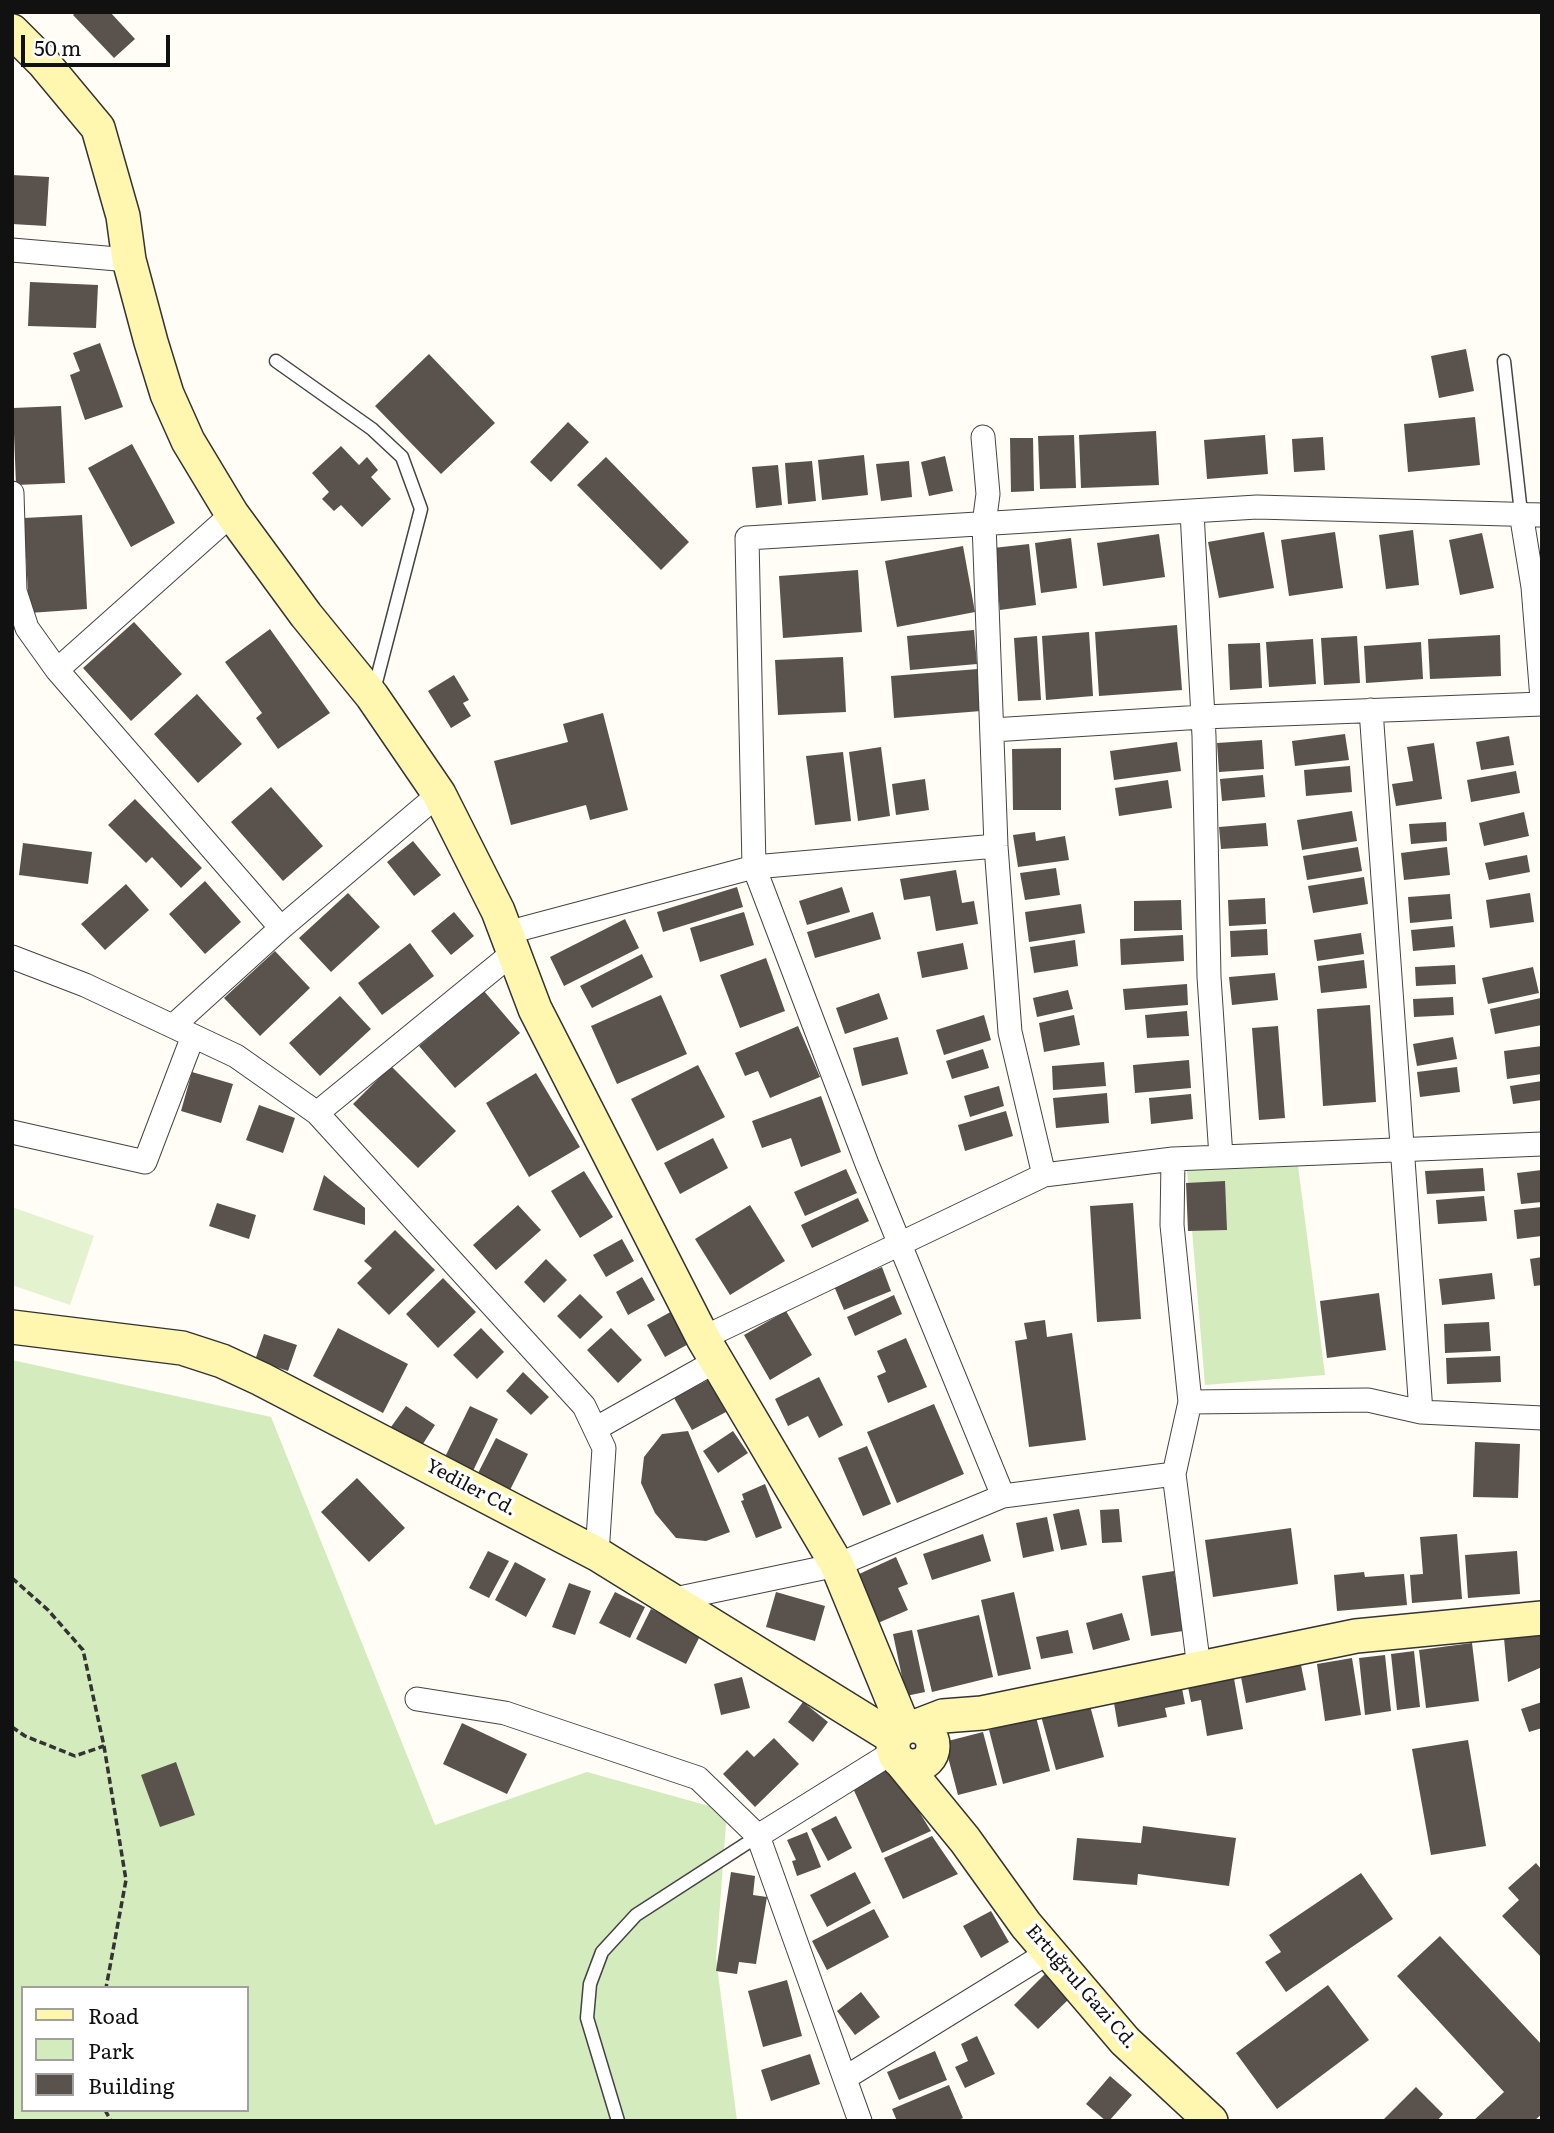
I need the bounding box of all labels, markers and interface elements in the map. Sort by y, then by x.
scale bar [24,21,173,65]
text: 50 m [34,31,81,62]
street label: Yediler Cd. [422,1455,520,1521]
street label: Ertuğrul Gazi Cd. [1021,1920,1141,2054]
legend [21,1986,248,2112]
text: Road [88,1999,139,2030]
text: Park [88,2034,134,2065]
text: Building [88,2069,174,2100]

